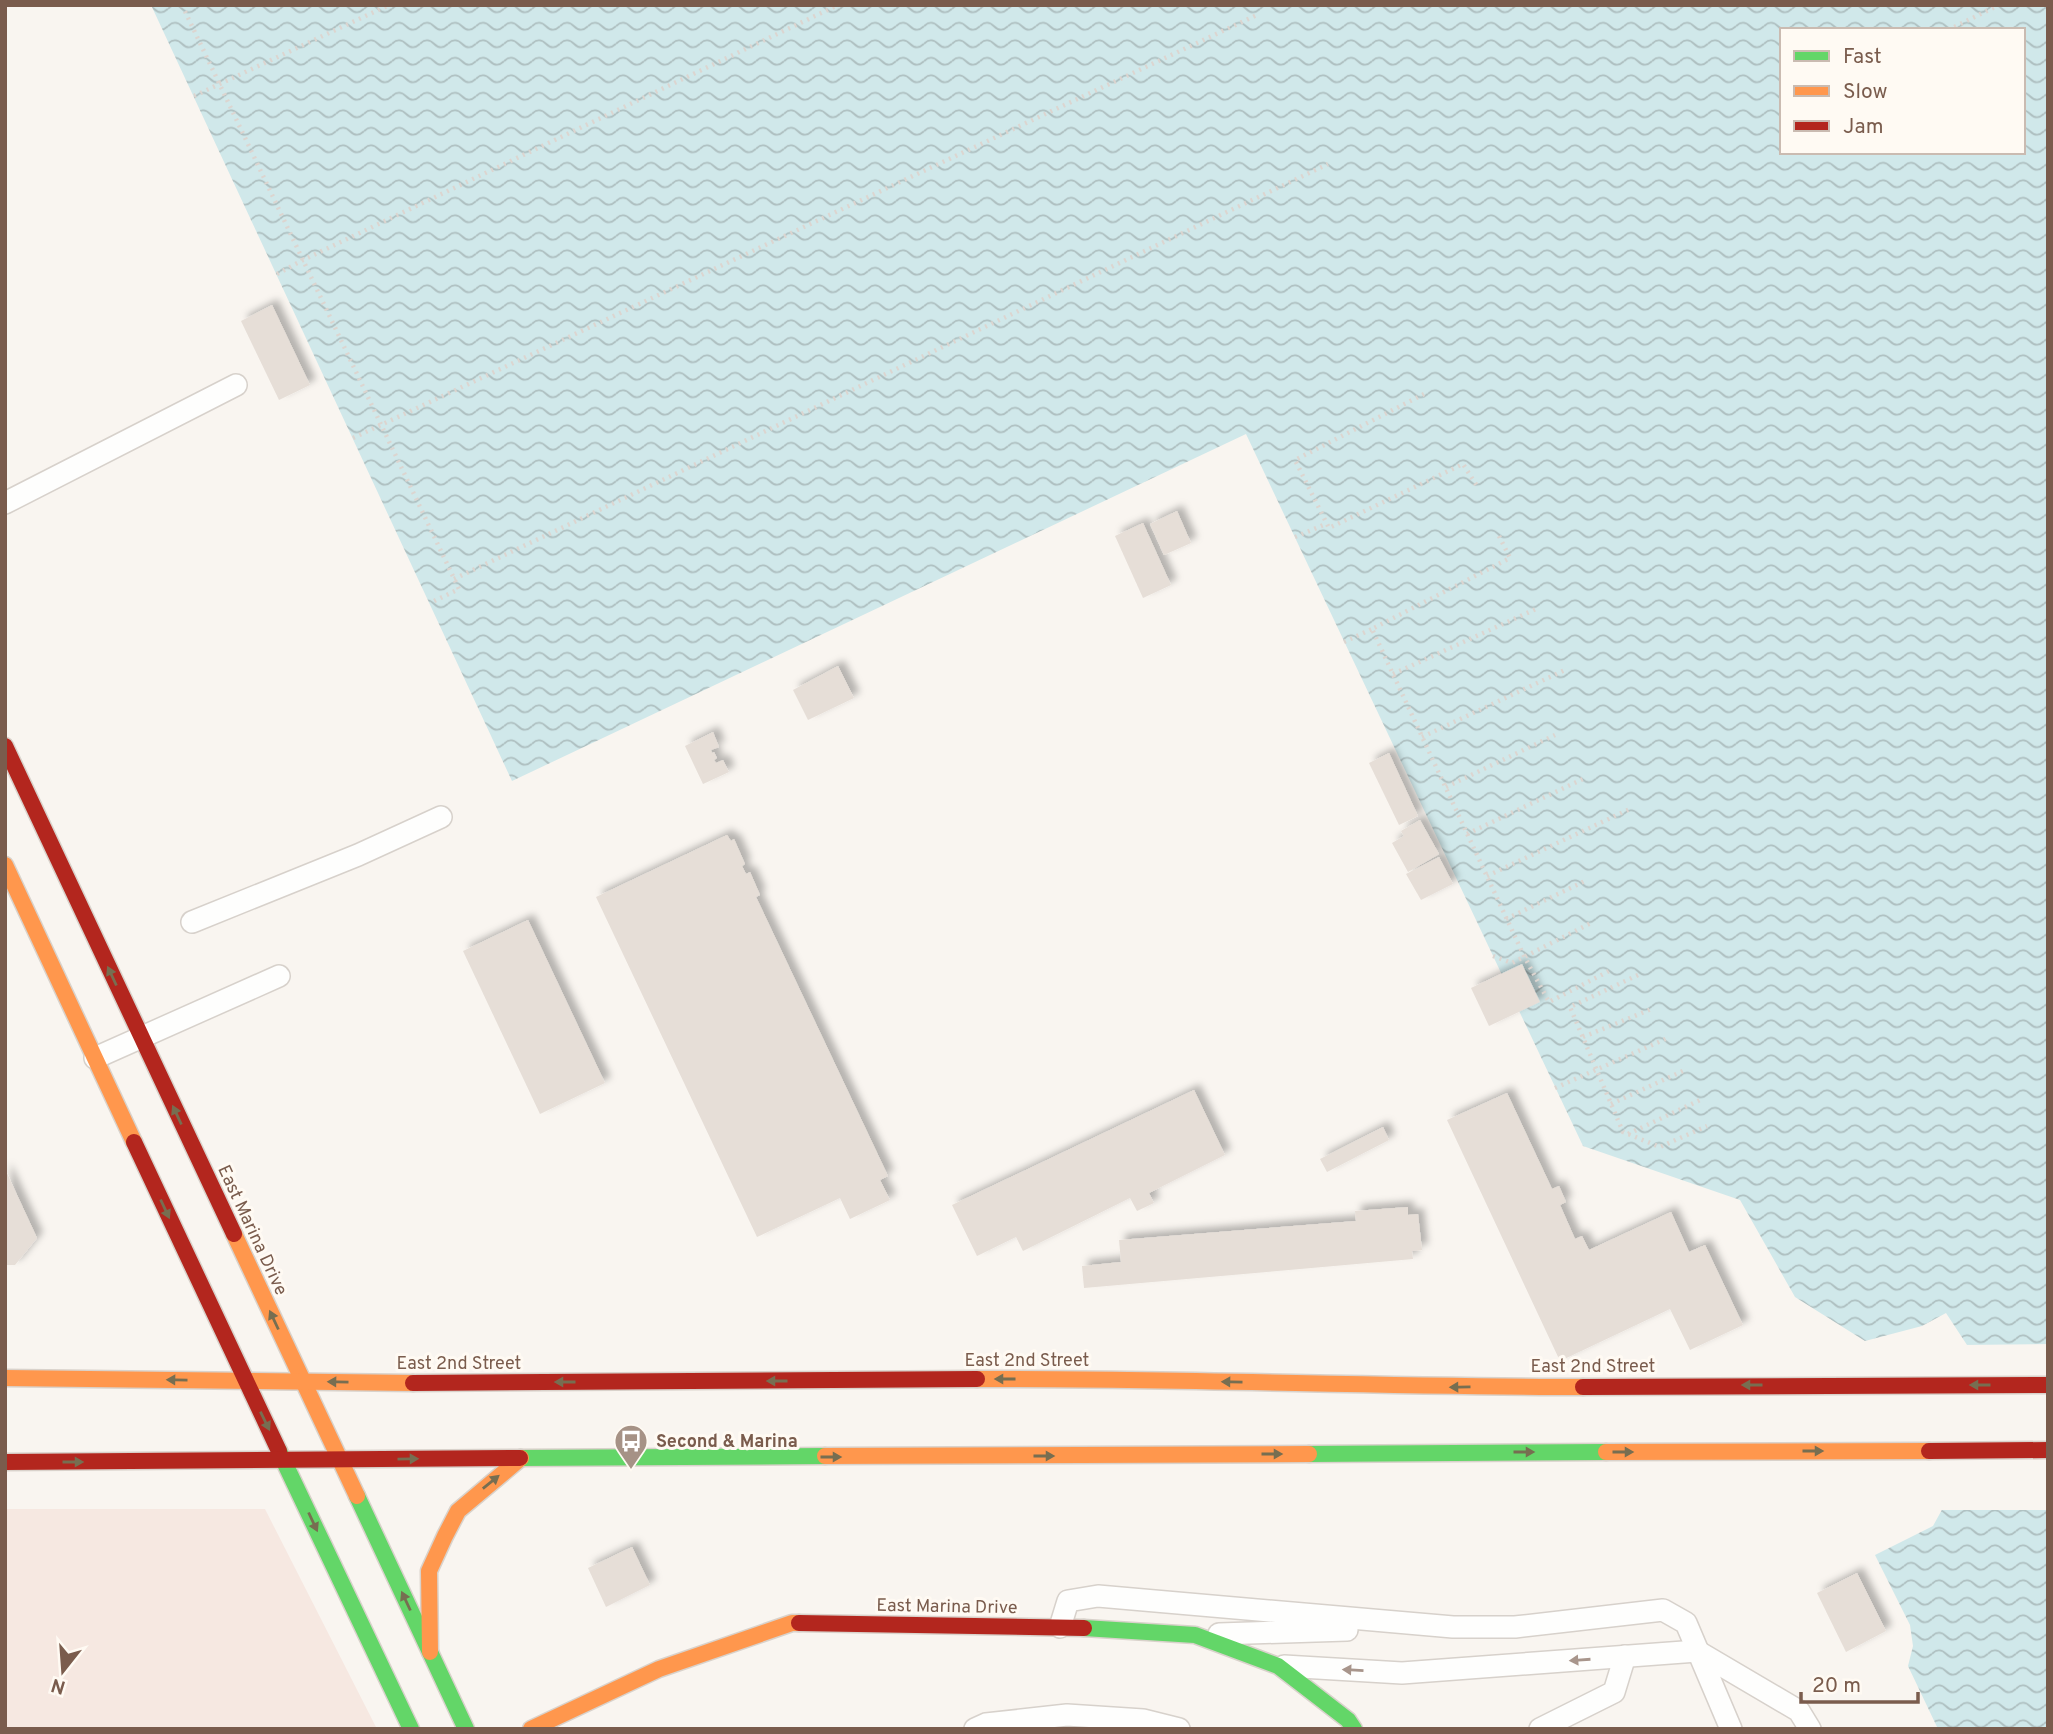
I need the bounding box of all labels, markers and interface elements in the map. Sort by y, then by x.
legend [1780,28,2025,154]
text: Fast [1843,44,1882,71]
text: Slow [1843,79,1888,106]
text: Jam [1843,114,1884,141]
one-way arrow [106,966,118,986]
one-way arrow [171,1105,183,1125]
street label: East Marina Drive [211,1162,292,1299]
one-way arrow [159,1199,171,1219]
one-way arrow [268,1310,279,1331]
street label: East 2nd Street [965,1350,1089,1373]
street label: East 2nd Street [397,1353,521,1376]
street label: East 2nd Street [1531,1356,1655,1379]
one-way arrow [993,1373,1015,1385]
one-way arrow [166,1375,188,1386]
one-way arrow [766,1375,788,1387]
one-way arrow [554,1376,576,1388]
one-way arrow [1221,1376,1243,1388]
one-way arrow [326,1377,348,1388]
one-way arrow [1741,1379,1763,1391]
one-way arrow [1968,1379,1990,1391]
one-way arrow [1448,1381,1470,1392]
one-way arrow [259,1411,270,1431]
bus stop icon: Second & Marina [612,1422,650,1471]
place label: Second & Marina [656,1431,798,1454]
one-way arrow [1803,1445,1825,1457]
one-way arrow [1513,1446,1535,1458]
one-way arrow [1612,1446,1634,1458]
one-way arrow [1261,1448,1283,1460]
one-way arrow [1033,1450,1055,1462]
one-way arrow [820,1451,842,1463]
one-way arrow [397,1453,419,1465]
one-way arrow [63,1456,85,1468]
one-way arrow [481,1475,499,1490]
one-way arrow [307,1512,318,1532]
one-way arrow [400,1590,411,1611]
street label: East Marina Drive [876,1595,1018,1620]
north arrow [28,1636,98,1706]
one-way arrow [1569,1654,1591,1665]
scale bar [1801,1660,1918,1704]
one-way arrow [1342,1664,1364,1675]
text: N [49,1672,69,1699]
text: 20 m [1812,1673,1861,1700]

